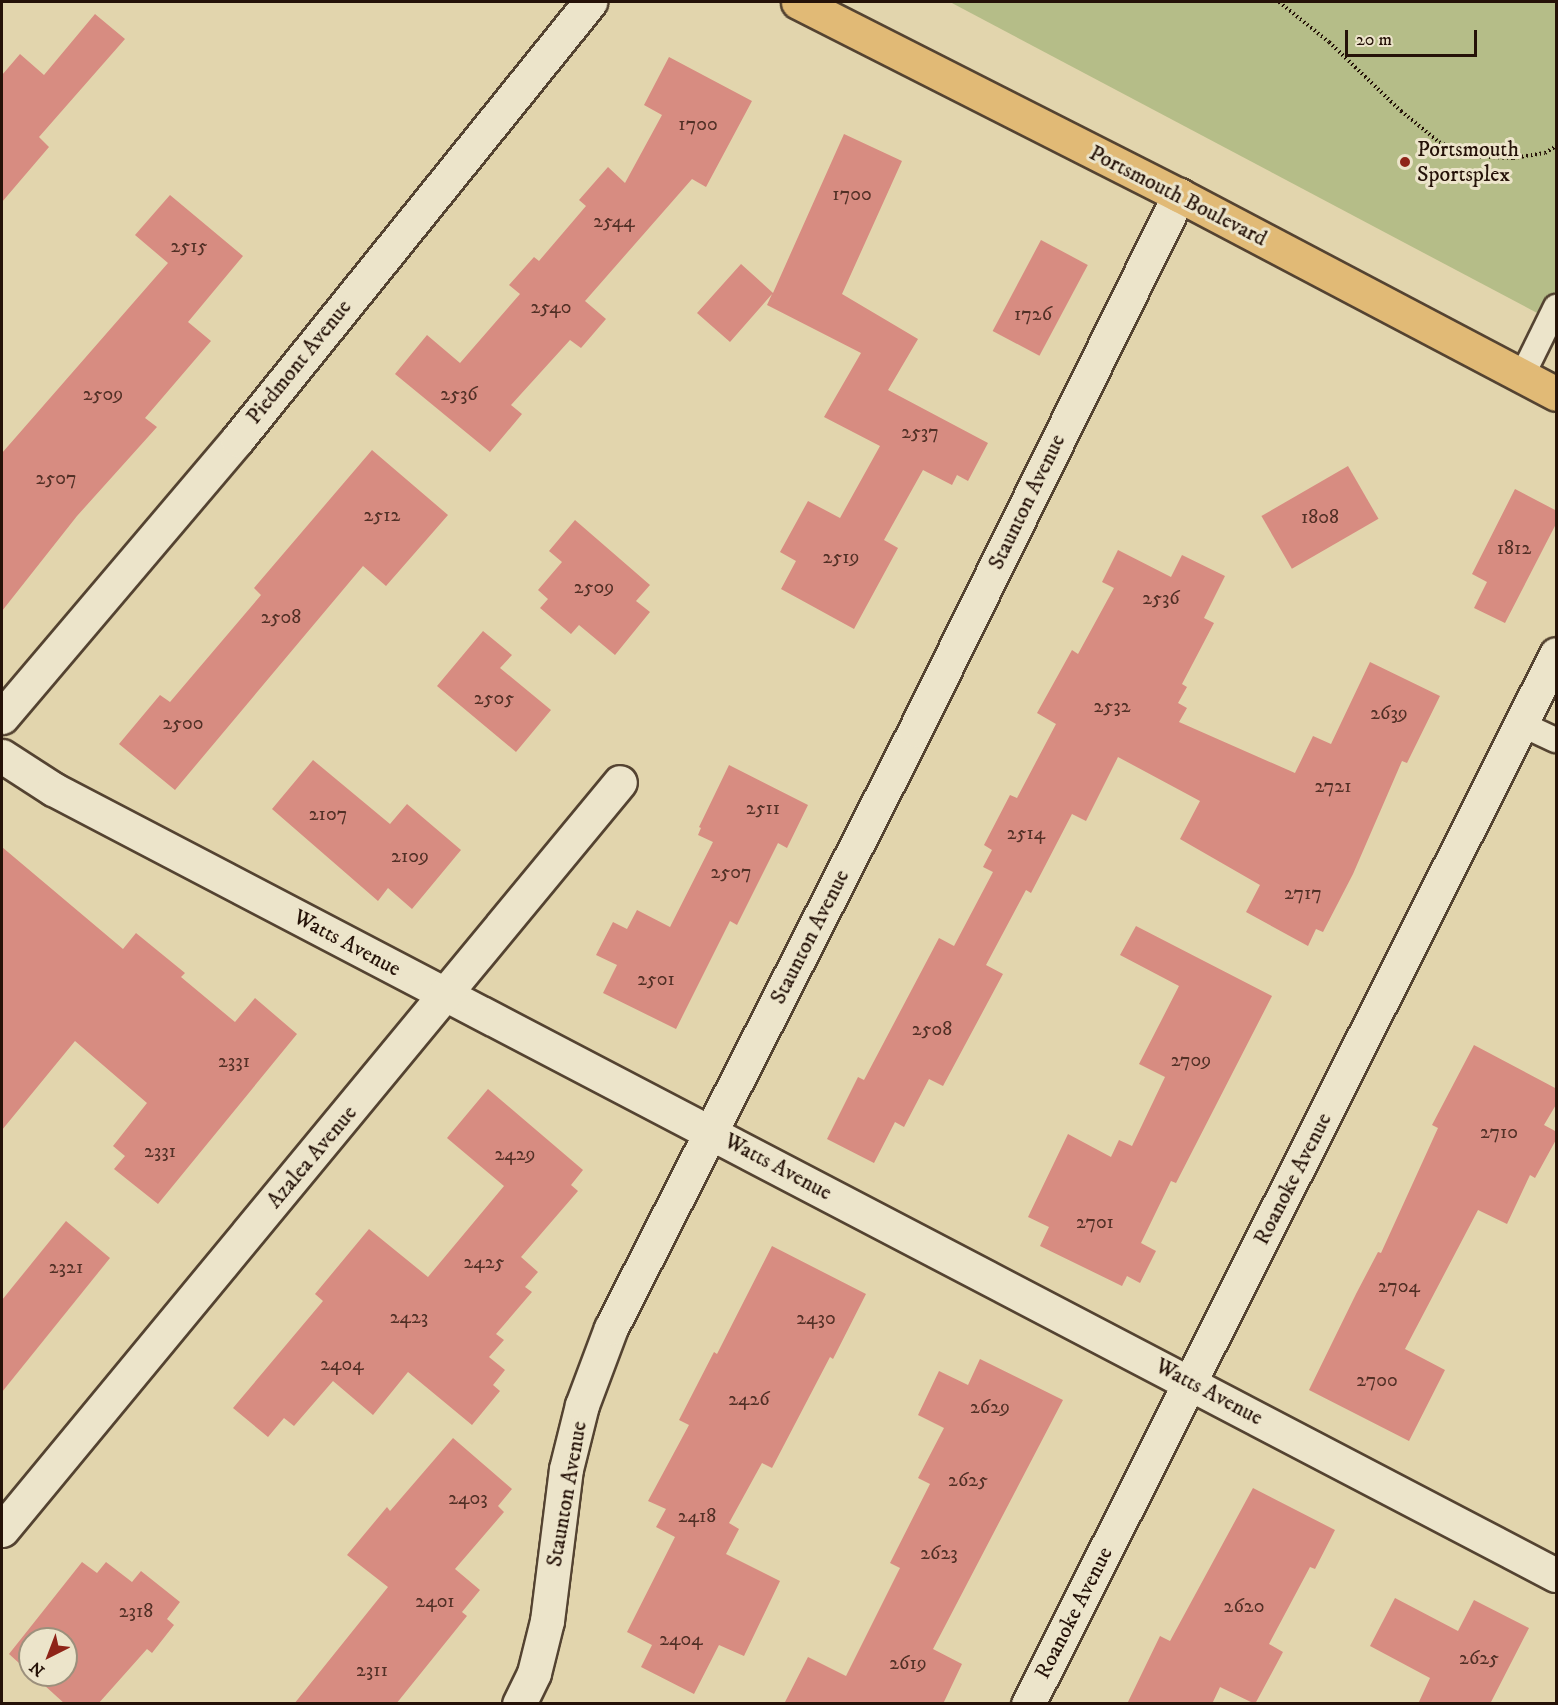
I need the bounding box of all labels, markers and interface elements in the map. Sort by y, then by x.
scale bar [1348,18,1480,56]
text: 20 m [1356,29,1392,51]
house number: 1700 [678,112,718,136]
place label: Portsmouth Sportsplex [1417,136,1519,188]
street label: Portsmouth Boulevard [1085,140,1271,252]
marker: Portsmouth Sportsplex [1398,155,1412,169]
house number: 1700 [832,182,872,206]
house number: 2544 [593,209,635,233]
house number: 2515 [171,234,207,258]
street label: Piedmont Avenue [241,295,357,429]
house number: 2540 [531,295,571,319]
house number: 1726 [1014,302,1052,326]
house number: 2509 [83,382,123,406]
house number: 2536 [440,382,478,406]
house number: 2537 [901,420,939,444]
street label: Staunton Avenue [983,430,1071,574]
house number: 2507 [36,466,76,490]
house number: 2512 [364,503,400,527]
house number: 1808 [1301,505,1339,529]
house number: 1812 [1497,536,1531,560]
house number: 2519 [823,545,859,569]
house number: 2509 [574,575,614,599]
house number: 2536 [1142,586,1180,610]
house number: 2508 [261,605,301,629]
house number: 2505 [474,686,514,710]
house number: 2532 [1094,694,1130,718]
house number: 2639 [1370,701,1408,725]
house number: 2500 [162,711,204,735]
house number: 2721 [1314,774,1352,798]
house number: 2511 [746,796,780,820]
house number: 2107 [309,802,347,826]
house number: 2514 [1007,821,1045,845]
house number: 2109 [391,844,429,868]
house number: 2507 [711,860,751,884]
street label: Staunton Avenue [765,865,855,1009]
house number: 2717 [1284,881,1322,905]
street label: Watts Avenue [289,904,405,982]
house number: 2501 [637,967,675,991]
house number: 2508 [912,1017,952,1041]
house number: 2709 [1171,1048,1211,1072]
house number: 2331 [218,1049,250,1073]
street label: Azalea Avenue [261,1100,363,1214]
street label: Roanoke Avenue [1248,1109,1338,1249]
house number: 2710 [1480,1120,1518,1144]
street label: Watts Avenue [720,1128,836,1206]
house number: 2331 [144,1139,176,1163]
house number: 2429 [494,1142,536,1166]
house number: 2701 [1076,1210,1114,1234]
house number: 2425 [464,1250,504,1274]
house number: 2321 [49,1255,83,1279]
house number: 2704 [1378,1274,1420,1298]
house number: 2423 [390,1305,428,1329]
house number: 2430 [796,1306,836,1330]
house number: 2404 [320,1352,364,1376]
street label: Watts Avenue [1151,1353,1267,1431]
house number: 2700 [1356,1368,1398,1392]
house number: 2426 [728,1387,770,1411]
house number: 2629 [970,1395,1010,1419]
street label: Staunton Avenue [541,1419,593,1569]
house number: 2625 [948,1468,988,1492]
house number: 2403 [448,1486,488,1510]
house number: 2418 [678,1504,716,1528]
house number: 2623 [920,1541,958,1565]
street label: Roanoke Avenue [1029,1543,1119,1683]
house number: 2401 [415,1589,455,1613]
house number: 2620 [1224,1594,1264,1618]
house number: 2318 [119,1599,153,1623]
north arrow [18,1627,78,1687]
house number: 2404 [659,1627,703,1651]
house number: 2625 [1459,1646,1499,1670]
house number: 2619 [889,1651,927,1675]
text: N [26,1657,49,1681]
house number: 2311 [356,1658,388,1682]

